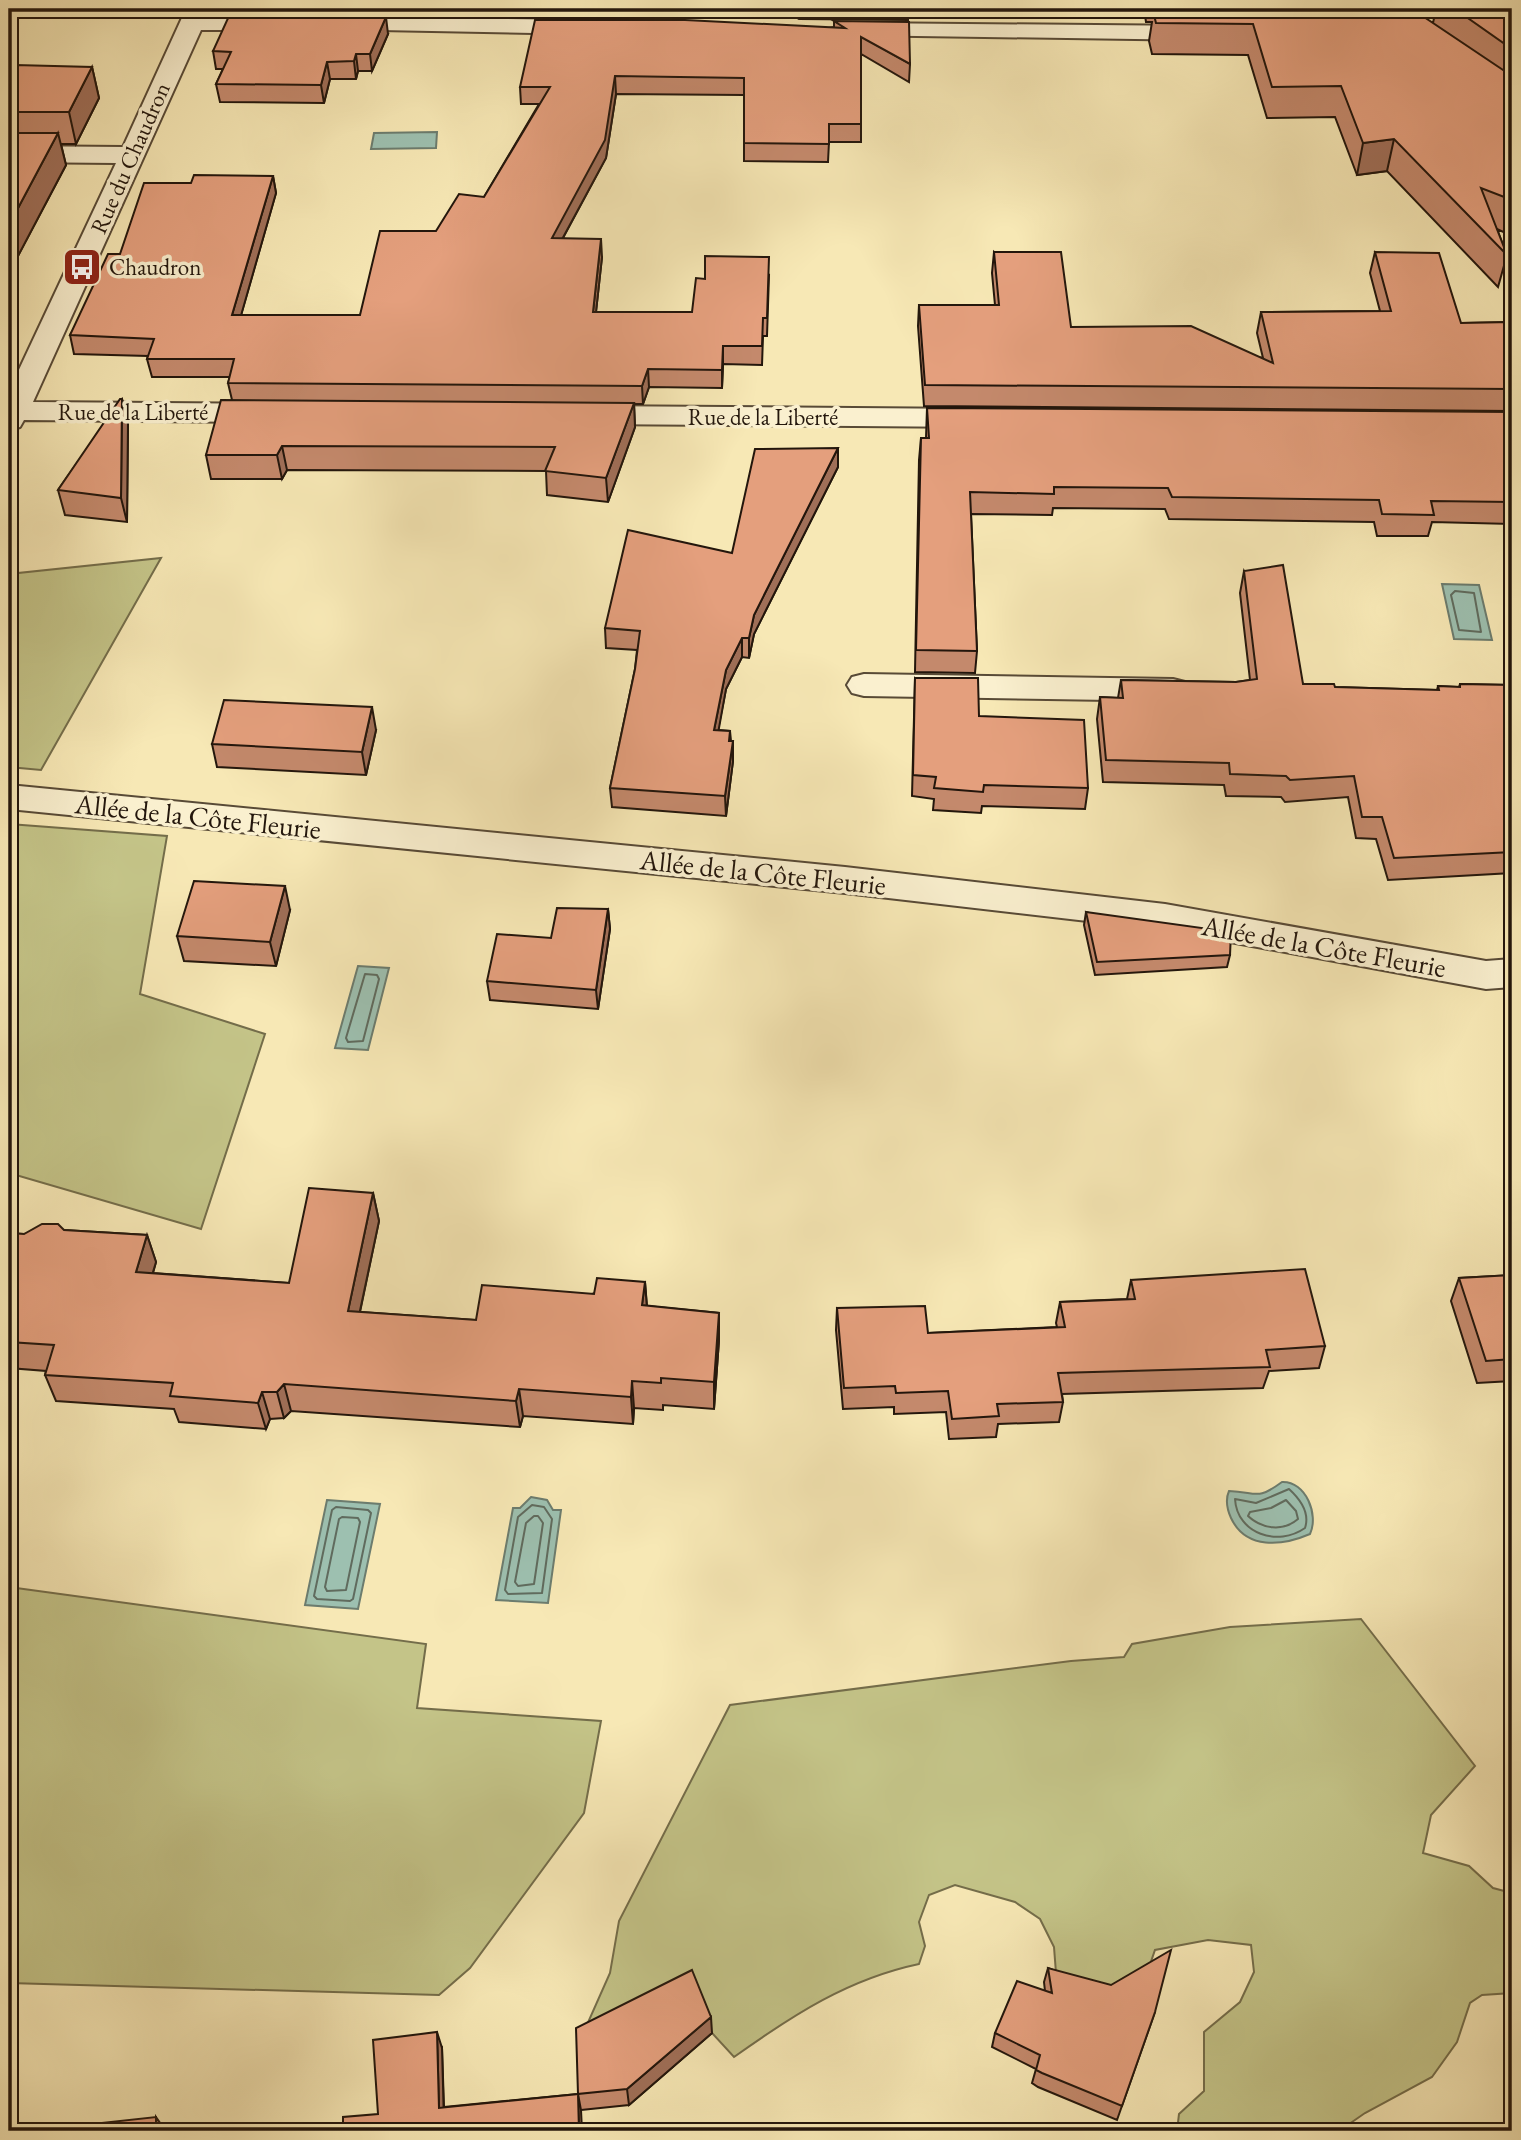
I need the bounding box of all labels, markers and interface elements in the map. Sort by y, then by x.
street label: Rue du Chaudron [83,78,177,238]
bus stop icon: Chaudron [61,246,103,288]
place label: Chaudron [109,252,201,282]
street label: Rue de la Liberté [58,397,208,427]
street label: Rue de la Liberté [688,402,838,432]
street label: Allée de la Côte Fleurie [72,785,323,847]
street label: Allée de la Côte Fleurie [637,841,888,903]
street label: Allée de la Côte Fleurie [1198,907,1449,985]

